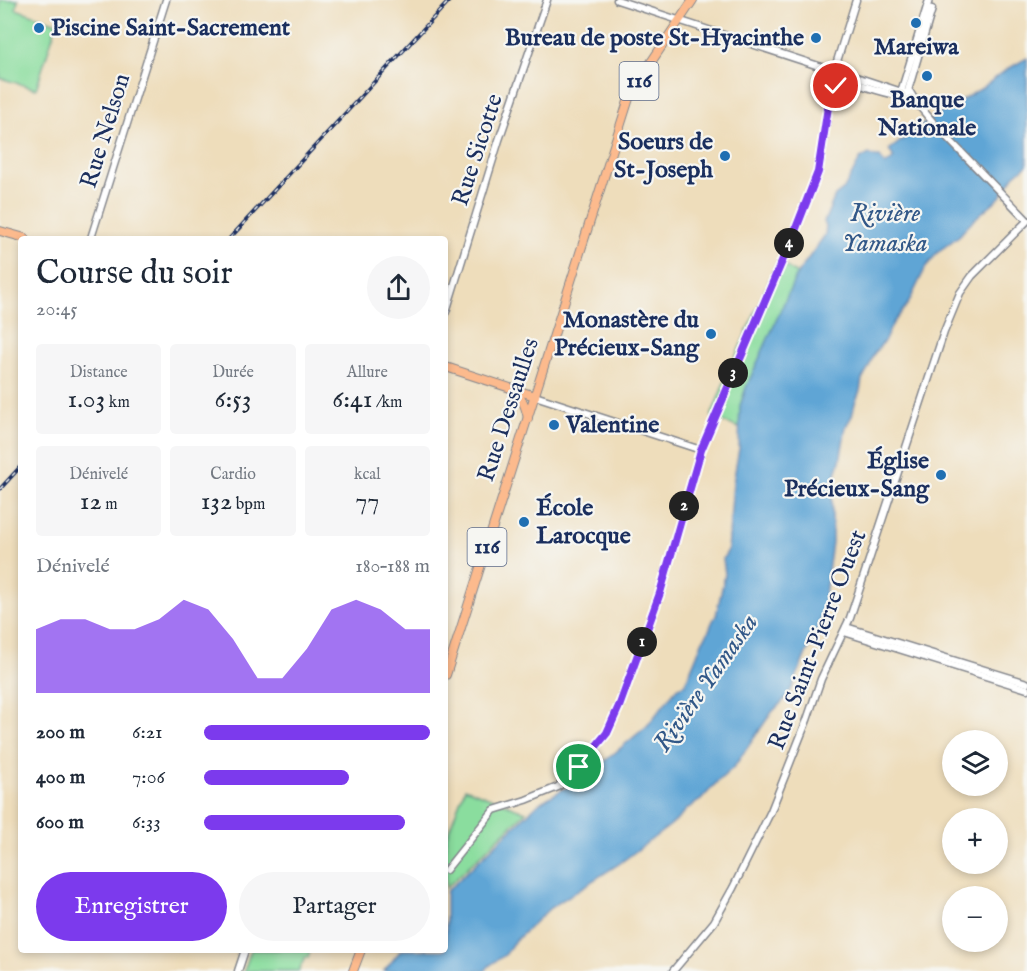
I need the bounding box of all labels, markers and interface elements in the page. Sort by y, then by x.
place label: Piscine Saint-Sacrement [51,13,291,44]
marker: Mareiwa [909,16,923,30]
marker: Piscine Saint-Sacrement [32,21,46,35]
place label: Bureau de poste St-Hyacinthe [505,23,804,54]
marker: Bureau de poste St-Hyacinthe [809,31,823,45]
place label: Mareiwa [873,32,959,63]
pin [810,60,861,111]
road number: 116 [620,62,658,100]
icon: check [819,69,852,102]
marker: Banque Nationale [920,69,934,83]
street label: Rue Nelson [74,70,138,192]
place label: Banque Nationale [877,85,976,144]
street label: Rue Sicotte [445,90,511,210]
place label: Soeurs de St-Joseph [614,127,713,186]
marker: Soeurs de St-Joseph [718,149,732,163]
water label: Rivière Yamaska [842,197,928,260]
pin: 4 [774,228,804,258]
text: 4 [785,233,793,253]
text: Course du soir [36,253,233,295]
button: share [367,256,430,319]
text: 20:45 [36,297,77,322]
place label: Monastère du Précieux-Sang [554,305,700,364]
marker: Monastère du Précieux-Sang [704,327,718,341]
street label: Rue Dessaulles [471,334,547,486]
pin: 3 [718,358,748,388]
text: Distance [70,363,128,383]
text: Durée [212,363,254,383]
text: Allure [347,363,388,383]
text: 3 [730,363,736,383]
text: 1.03 [68,383,105,416]
text: 6:53 [215,383,251,416]
text: 6:41 [332,383,373,416]
text: km [105,393,130,413]
text: /km [373,393,402,413]
place label: Valentine [565,410,659,441]
marker: Valentine [547,418,561,432]
place label: Église Précieux-Sang [784,446,930,505]
text: Dénivelé [69,465,128,485]
text: Cardio [210,465,256,485]
text: kcal [354,465,381,485]
marker: Église Précieux-Sang [934,468,948,482]
text: 12 [80,485,102,518]
text: 132 [201,485,232,518]
text: 77 [355,485,379,518]
pin: 2 [669,491,699,521]
place label: École Larocque [536,493,631,552]
text: m [102,495,118,515]
text: bpm [232,495,265,515]
text: 2 [680,496,688,516]
marker: École Larocque [517,515,531,529]
street label: Rue Saint-Pierre Ouest [762,526,874,754]
road number: 116 [468,528,506,566]
text: Dénivelé [36,554,110,579]
text: 180–188 m [355,554,430,579]
water label: Rivière Yamaska [646,608,766,758]
pin: 1 [627,627,657,657]
text: 1 [639,632,645,652]
text: 200 m [36,720,85,745]
text: 6:21 [132,720,163,745]
map controls [942,730,1008,952]
button: layers [942,730,1008,796]
pin [553,741,604,792]
icon: arrive [562,750,595,783]
text: 400 m [36,765,85,790]
text: 7:06 [132,765,165,790]
button: + [942,808,1008,874]
text: 600 m [36,810,84,835]
text: 6:33 [132,810,161,835]
button: Enregistrer [36,872,227,941]
button: Partager [239,872,430,941]
button: − [942,886,1008,952]

